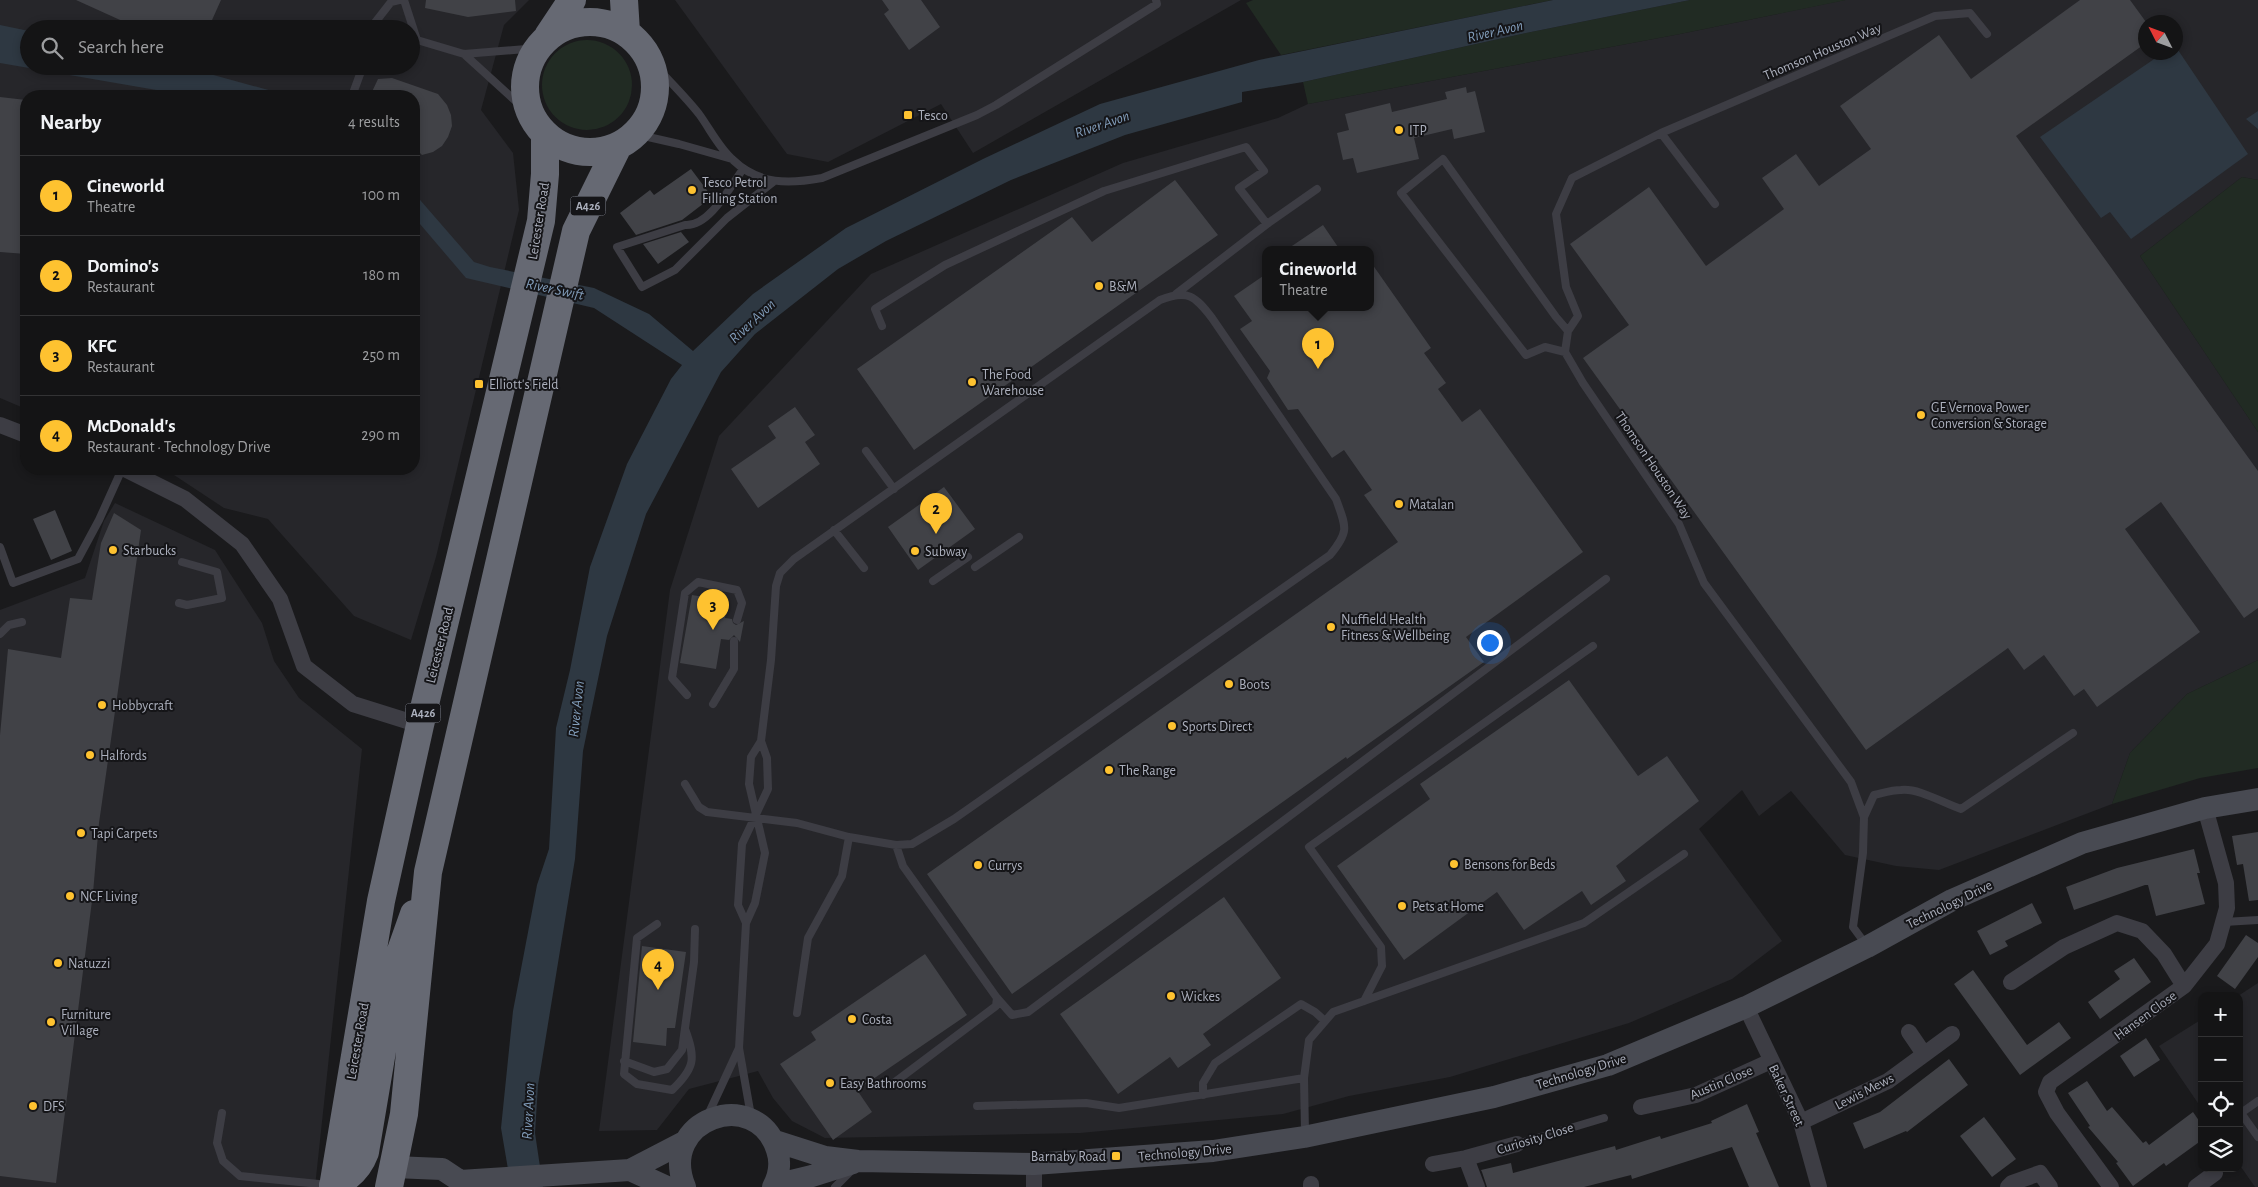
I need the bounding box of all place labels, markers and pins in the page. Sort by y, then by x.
marker: Tesco [902,109,914,121]
place label: Tesco [918,109,948,123]
marker: ITP [1393,124,1405,136]
place label: ITP [1409,124,1427,138]
place label: Tesco Petrol Filling Station [702,176,777,206]
marker: Tesco Petrol Filling Station [686,184,698,196]
marker: B&M [1093,280,1105,292]
place label: B&M [1109,280,1137,294]
pin: 1 [1302,328,1334,369]
place label: The Food Warehouse [982,368,1044,398]
marker: The Food Warehouse [966,376,978,388]
marker: Elliott's Field [473,378,485,390]
place label: Elliott's Field [489,378,559,392]
place label: GE Vernova Power Conversion & Storage [1931,401,2047,431]
marker: GE Vernova Power Conversion & Storage [1915,409,1927,421]
pin: 2 [920,493,952,534]
marker: Matalan [1393,498,1405,510]
place label: Matalan [1409,498,1454,512]
marker: Starbucks [107,544,119,556]
place label: Starbucks [123,544,176,558]
marker: Subway [909,545,921,557]
place label: Subway [925,545,967,559]
pin: 3 [697,589,729,630]
place label: Nuffield Health Fitness & Wellbeing [1341,613,1450,643]
marker: Nuffield Health Fitness & Wellbeing [1325,621,1337,633]
marker: Boots [1223,678,1235,690]
place label: Boots [1239,678,1270,692]
marker: Hobbycraft [96,699,108,711]
place label: Hobbycraft [112,699,173,713]
marker: Sports Direct [1166,720,1178,732]
place label: Sports Direct [1182,720,1253,734]
marker: Halfords [84,749,96,761]
place label: Halfords [100,749,147,763]
marker: The Range [1103,764,1115,776]
place label: The Range [1119,764,1176,778]
marker: Tapi Carpets [75,827,87,839]
place label: Tapi Carpets [91,827,158,841]
marker: Bensons for Beds [1448,858,1460,870]
place label: Bensons for Beds [1464,858,1556,872]
marker: Currys [972,859,984,871]
place label: Currys [988,859,1022,873]
marker: NCF Living [64,890,76,902]
place label: NCF Living [80,890,138,904]
marker: Pets at Home [1396,900,1408,912]
place label: Pets at Home [1412,900,1484,914]
pin: 4 [642,949,674,990]
marker: Natuzzi [52,957,64,969]
place label: Natuzzi [68,957,110,971]
marker: Wickes [1165,990,1177,1002]
place label: Wickes [1181,990,1220,1004]
place label: Furniture Village [61,1008,111,1038]
marker: Costa [846,1013,858,1025]
place label: Costa [862,1013,893,1027]
marker: Furniture Village [45,1016,57,1028]
marker: Easy Bathrooms [824,1077,836,1089]
place label: Easy Bathrooms [840,1077,927,1091]
marker: DFS [27,1100,39,1112]
place label: DFS [43,1100,65,1114]
place label: Barnaby Road [1031,1150,1106,1164]
marker: Barnaby Road [1110,1150,1122,1162]

